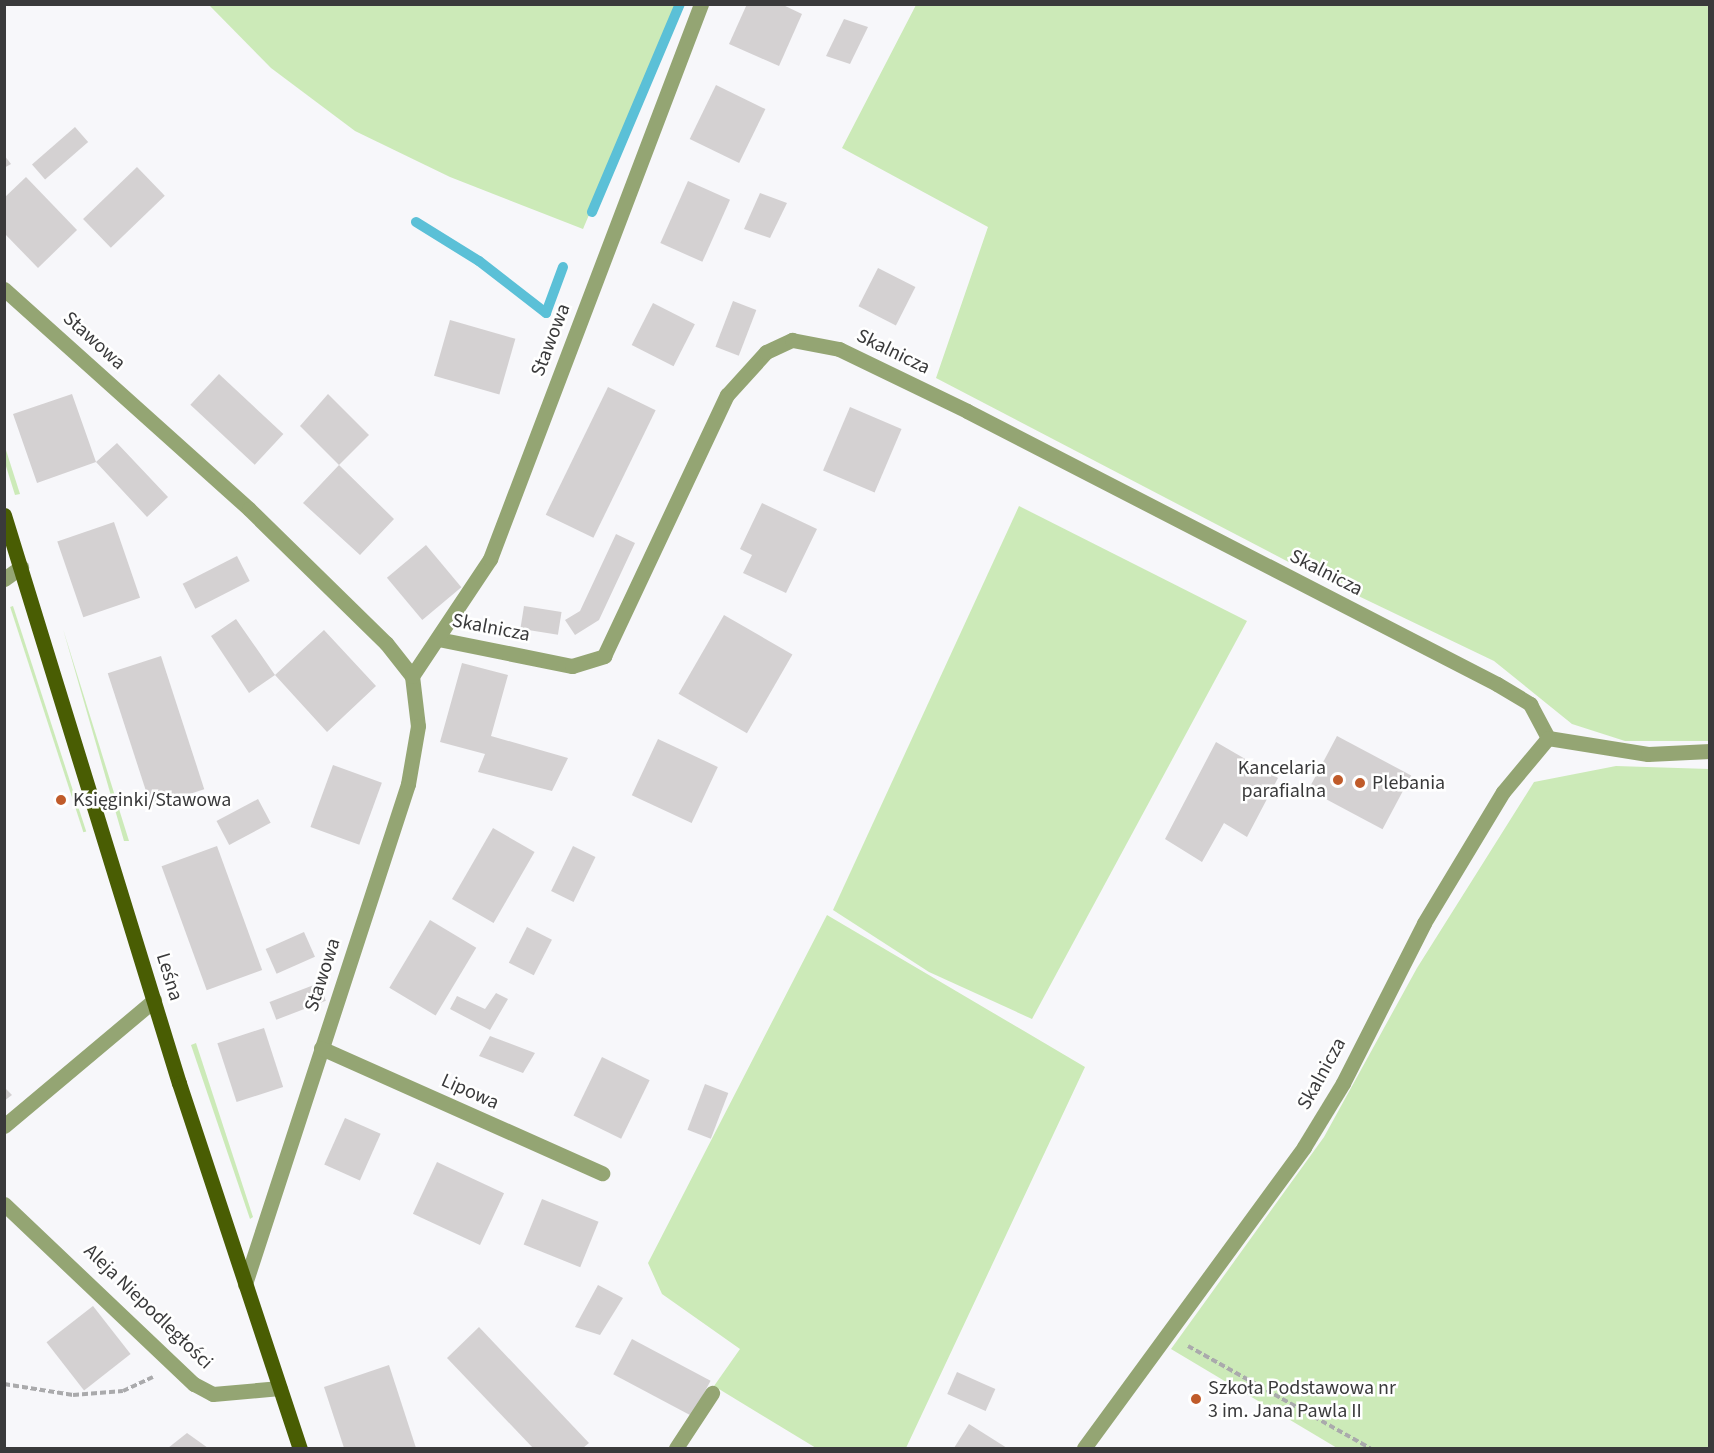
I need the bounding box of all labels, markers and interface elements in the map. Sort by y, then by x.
street label: Stawowa [526,300,576,380]
street label: Stawowa [58,307,130,375]
street label: Skalnicza [852,324,934,380]
street label: Skalnicza [1286,544,1366,602]
street label: Skalnicza [450,609,532,647]
place label: Kancelaria parafialna [1238,756,1326,803]
place label: Plebania [1372,771,1445,795]
marker: Kancelaria parafialna [1331,773,1345,787]
marker: Plebania [1353,776,1367,790]
place label: Księginki/Stawowa [73,788,231,812]
marker: Księginki/Stawowa [54,793,68,807]
street label: Stawowa [300,935,346,1015]
street label: Leśna [150,950,188,1004]
street label: Skalnicza [1292,1034,1352,1114]
street label: Lipowa [437,1069,503,1115]
street label: Aleja Niepodległości [79,1239,217,1375]
place label: Szkoła Podstawowa nr 3 im. Jana Pawla II [1208,1376,1396,1423]
marker: Szkoła Podstawowa nr 3 im. Jana Pawla II [1189,1392,1203,1406]

